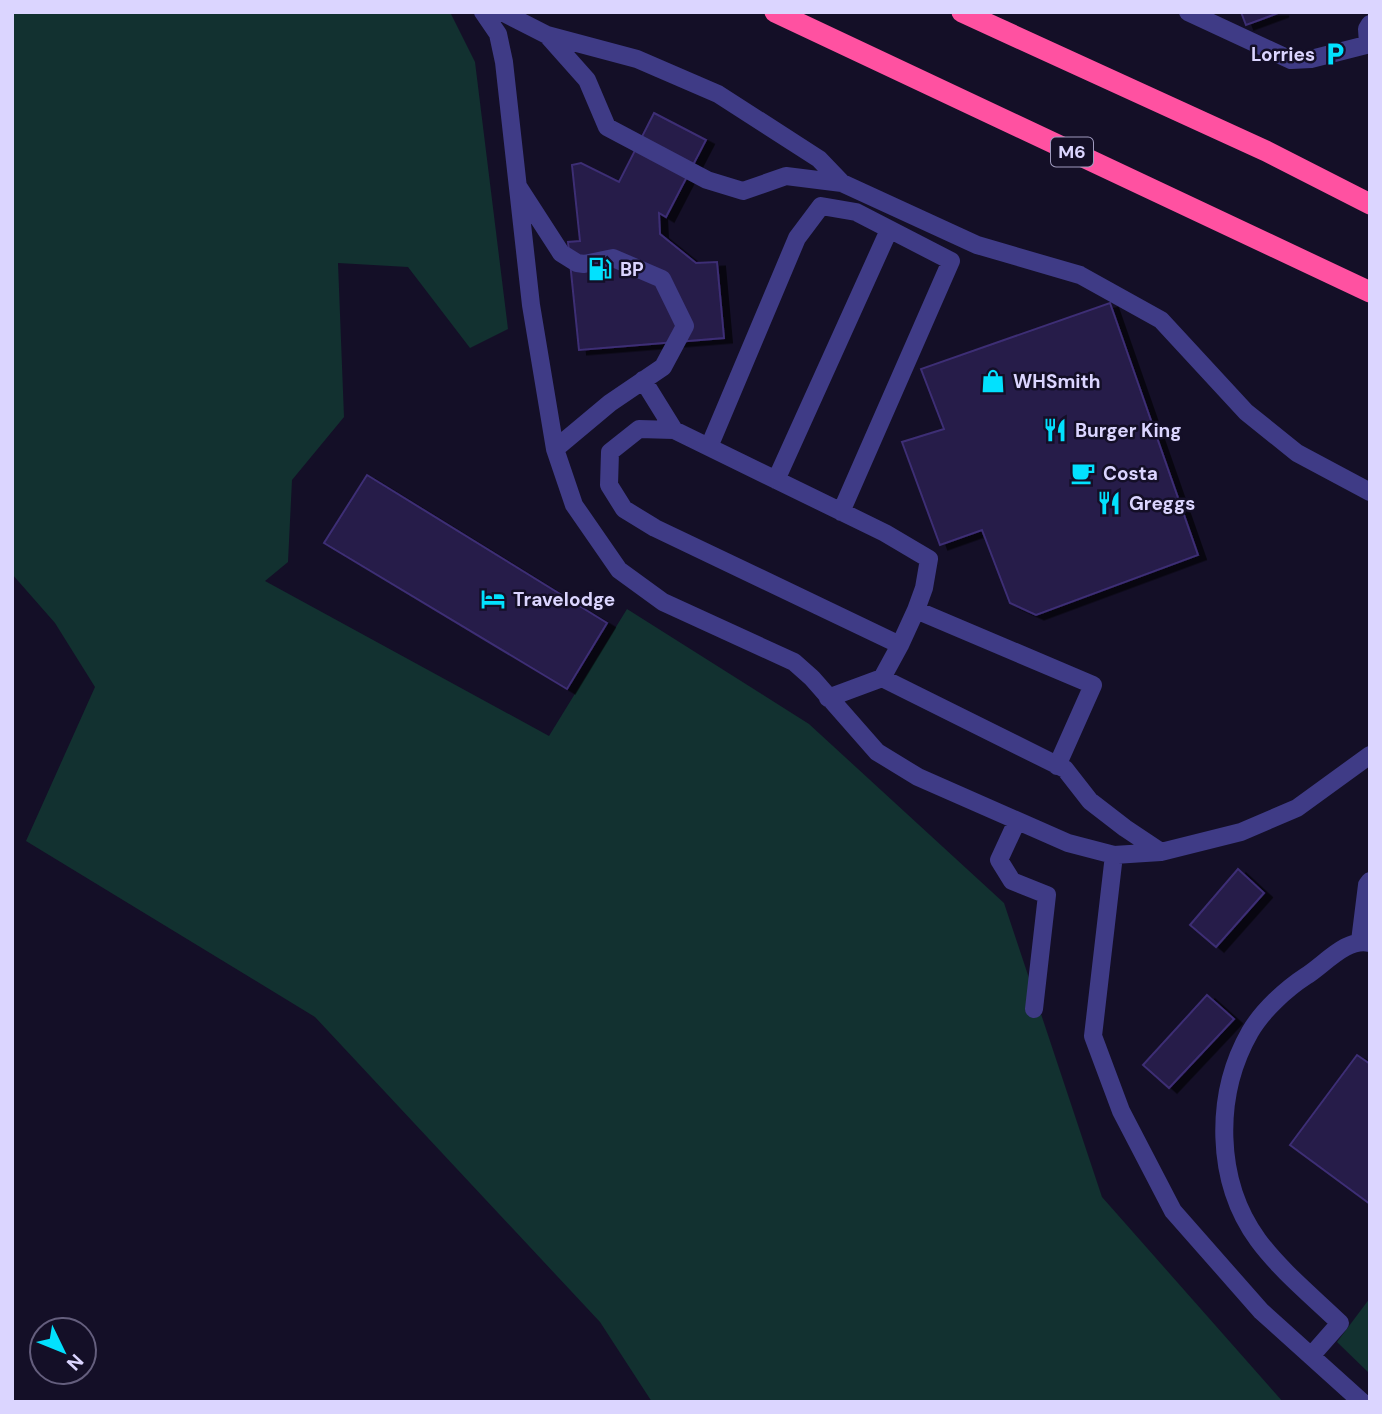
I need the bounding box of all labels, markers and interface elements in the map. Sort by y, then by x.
parking icon: Lorries [1321,40,1349,68]
place label: Lorries [1251,42,1315,67]
road number: M6 [1051,138,1093,167]
fuel station icon: BP [586,255,614,283]
place label: BP [620,257,644,282]
shop icon: WHSmith [979,367,1007,395]
place label: WHSmith [1013,369,1100,394]
restaurant icon: Burger King [1041,416,1069,444]
place label: Burger King [1075,418,1182,443]
cafe icon: Costa [1069,459,1097,487]
place label: Costa [1103,461,1158,486]
restaurant icon: Greggs [1095,489,1123,517]
place label: Greggs [1129,491,1195,516]
hotel icon: Travelodge [479,585,507,613]
place label: Travelodge [513,587,615,612]
north arrow [28,1316,98,1386]
text: N [61,1349,89,1376]

